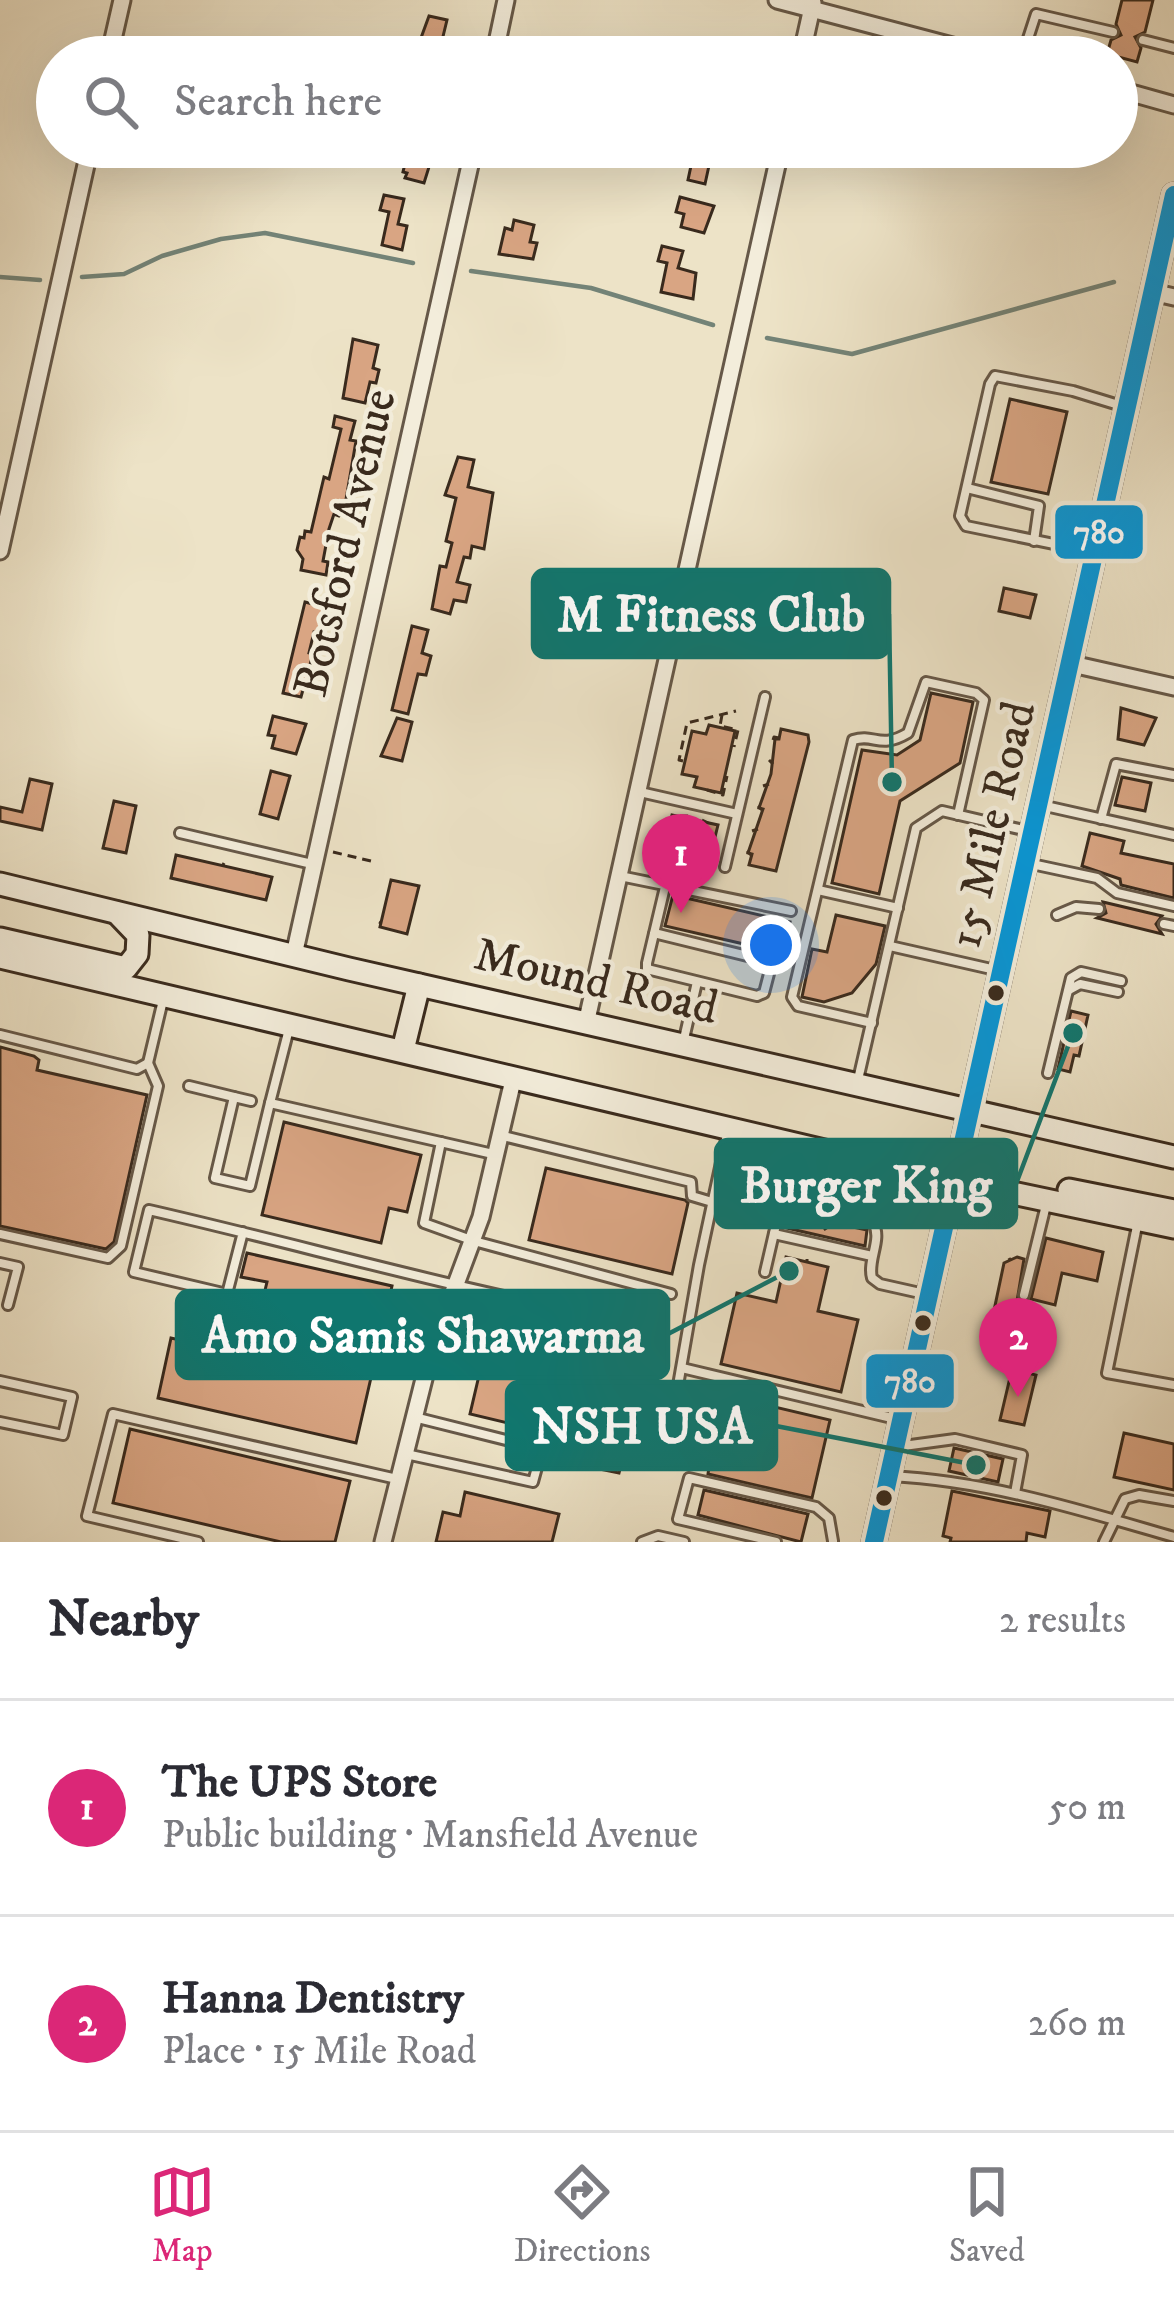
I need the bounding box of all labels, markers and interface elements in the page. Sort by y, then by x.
search box [36,36,1138,168]
icon: search [78,69,144,135]
text: Search here [174,74,382,130]
street label: Botsford Avenue [281,383,411,703]
line badge: 780 [1053,503,1145,561]
text: 780 [1073,513,1125,554]
callout: M Fitness Club [533,570,889,657]
text: M Fitness Club [557,584,865,648]
street label: 15 Mile Road [935,696,1051,954]
pin: 1 [642,814,720,913]
your location [741,915,801,975]
street label: Mound Road [468,925,724,1039]
unlabelled marker [985,982,1007,1004]
callout: Burger King [716,1140,1016,1227]
text: Burger King [740,1155,993,1219]
callout: Amo Samis Shawarma [177,1291,668,1378]
pin: 2 [979,1298,1057,1397]
text: Amo Samis Shawarma [201,1305,646,1369]
unlabelled marker [912,1312,934,1334]
line badge: 780 [864,1352,956,1410]
text: 780 [884,1362,936,1403]
callout: NSH USA [507,1382,776,1469]
text: NSH USA [532,1396,754,1460]
unlabelled marker [873,1487,895,1509]
text: Nearby [48,1588,199,1652]
text: 2 results [999,1596,1126,1645]
text: The UPS Store [162,1755,437,1811]
text: 1 [80,1783,94,1832]
text: 50 m [1048,1783,1126,1832]
text: Public building · Mansfield Avenue [162,1811,698,1860]
text: Hanna Dentistry [162,1971,464,2027]
text: 2 [77,1999,97,2048]
text: 260 m [1028,1999,1126,2048]
text: Place · 15 Mile Road [162,2027,476,2076]
tab: Map [149,2159,215,2272]
tab: Directions [514,2159,650,2272]
tab: Saved [949,2159,1025,2272]

